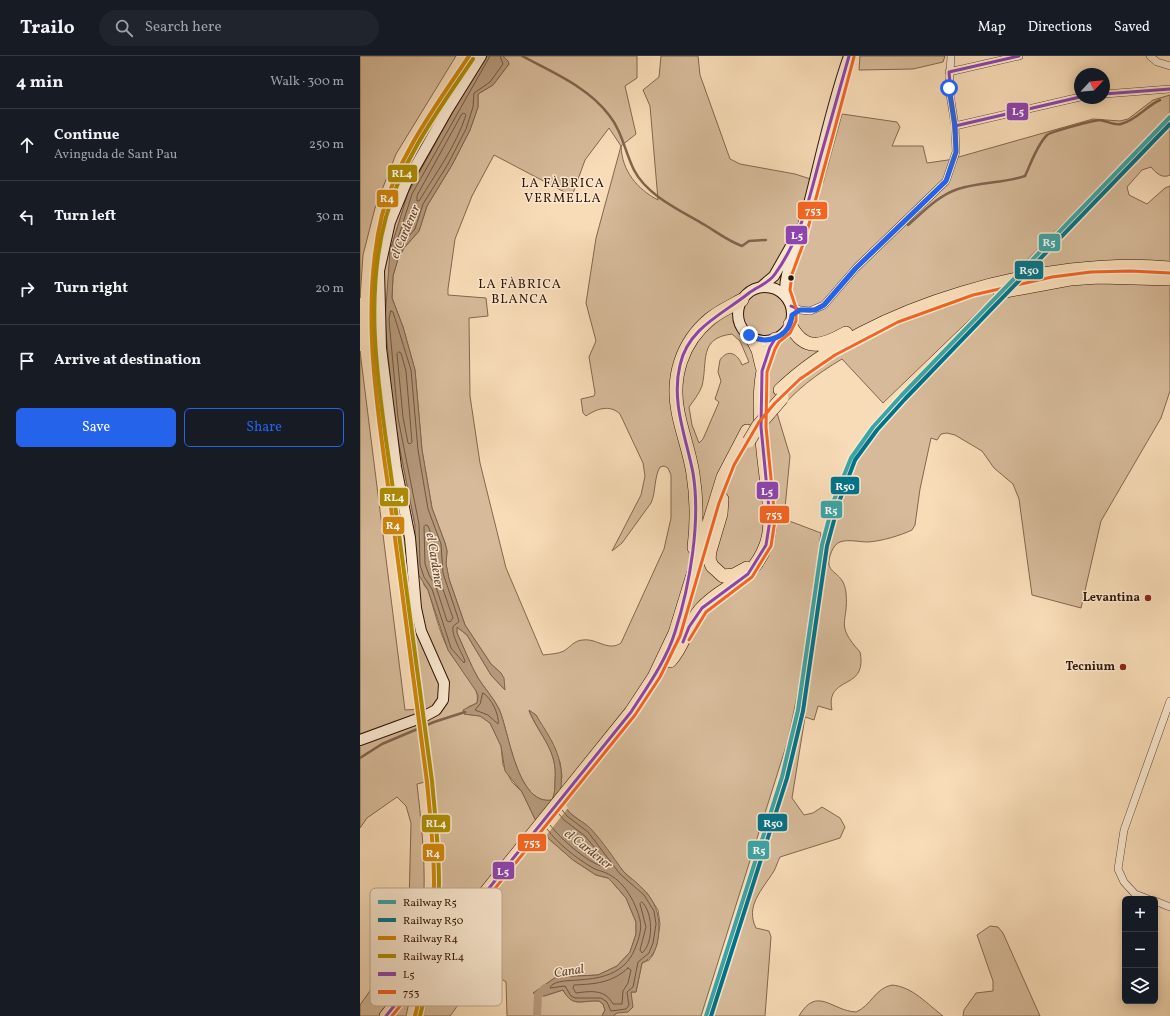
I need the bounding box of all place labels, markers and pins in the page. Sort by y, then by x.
unlabelled marker [786,273,796,283]
place label: Levantina [1083,590,1140,606]
marker: Levantina [1143,593,1153,603]
place label: Tecnium [1065,659,1115,675]
marker: Tecnium [1118,662,1128,672]

